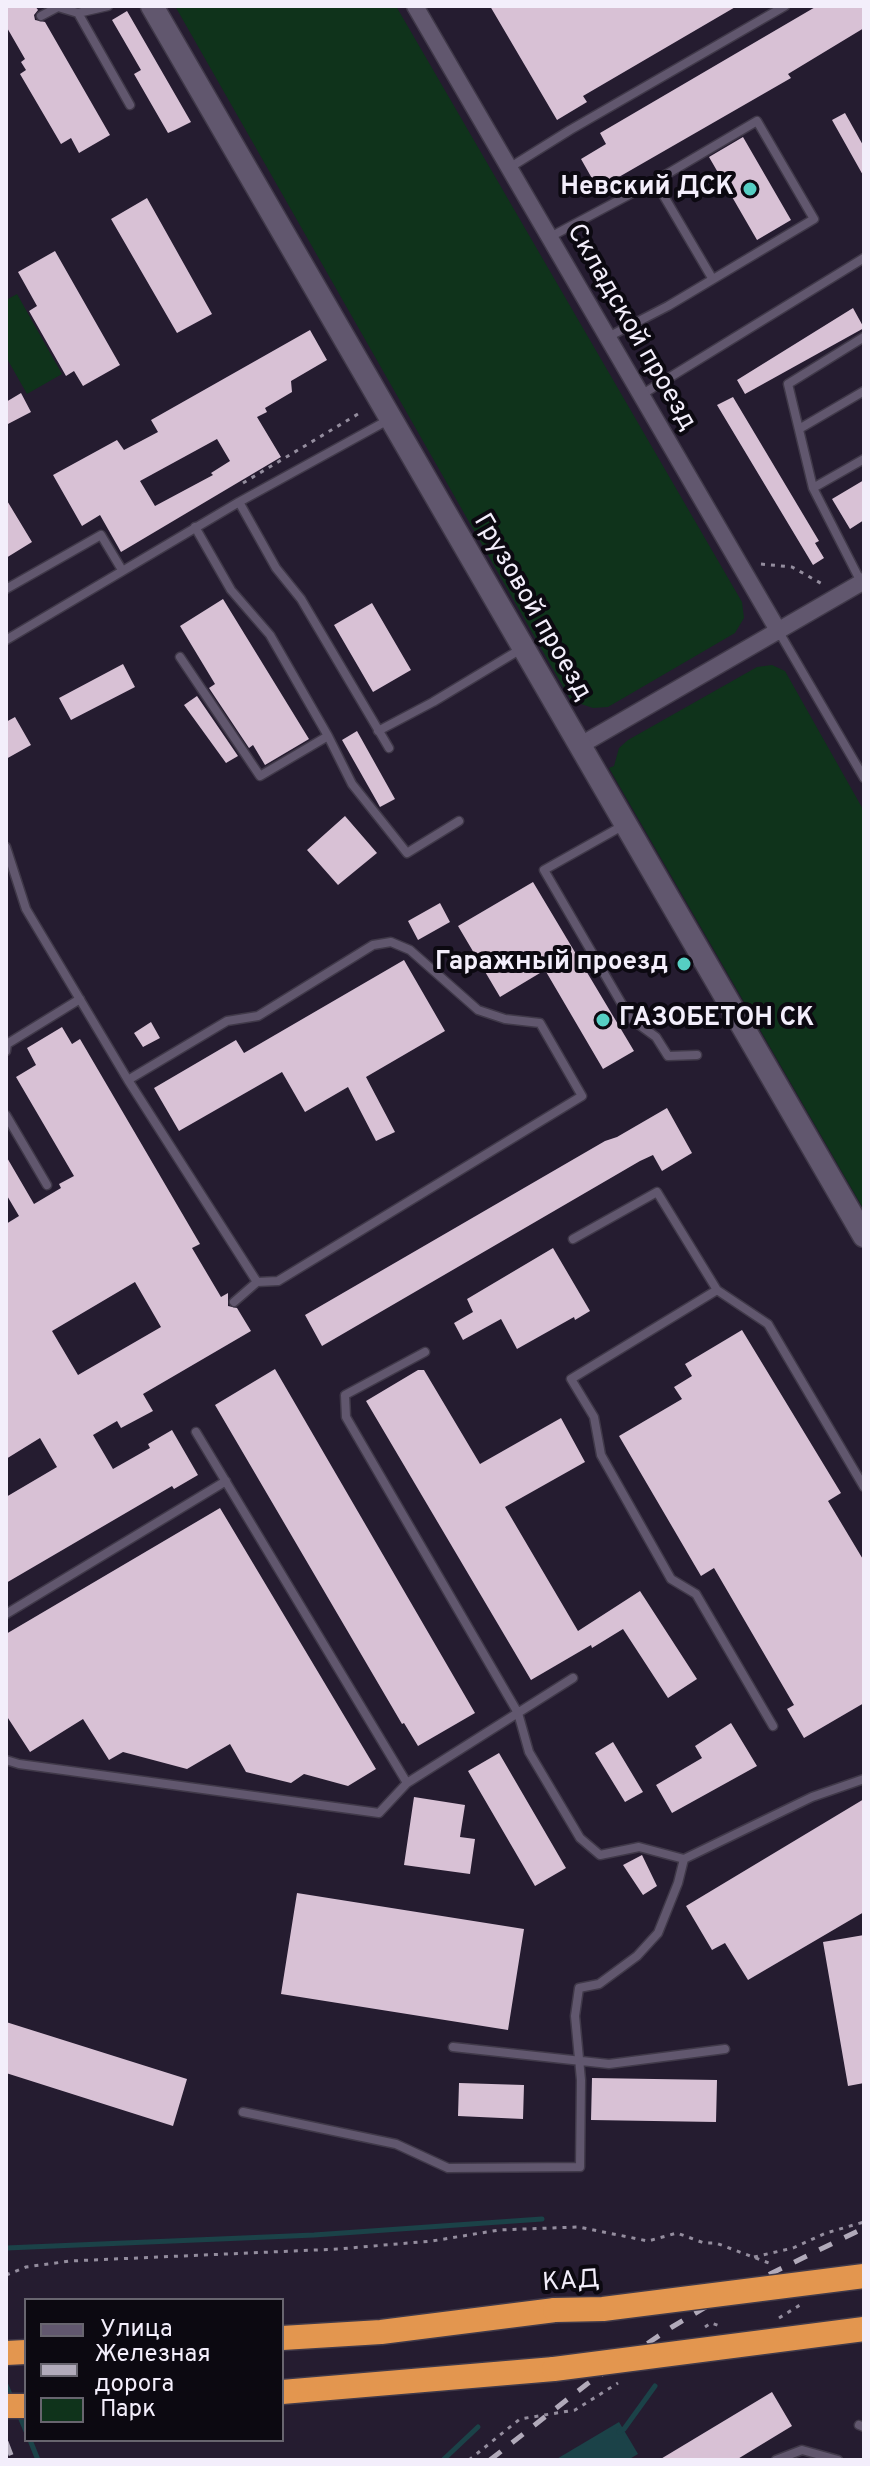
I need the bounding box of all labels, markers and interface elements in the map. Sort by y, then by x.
place label: Невский ДСК [560,173,734,205]
marker: Невский ДСК [741,180,759,198]
street label: Складской проезд [558,219,702,437]
street label: Грузовой проезд [465,509,597,707]
place label: Гаражный проезд [435,948,668,980]
marker: Гаражный проезд [675,955,693,973]
place label: ГАЗОБЕТОН СК [619,1004,814,1036]
marker: ГАЗОБЕТОН СК [594,1011,612,1029]
street label: КАД [541,2265,601,2301]
legend [24,2298,284,2442]
text: Улица [100,2315,173,2345]
text: Железная дорога [94,2340,211,2400]
text: Парк [100,2395,156,2425]

